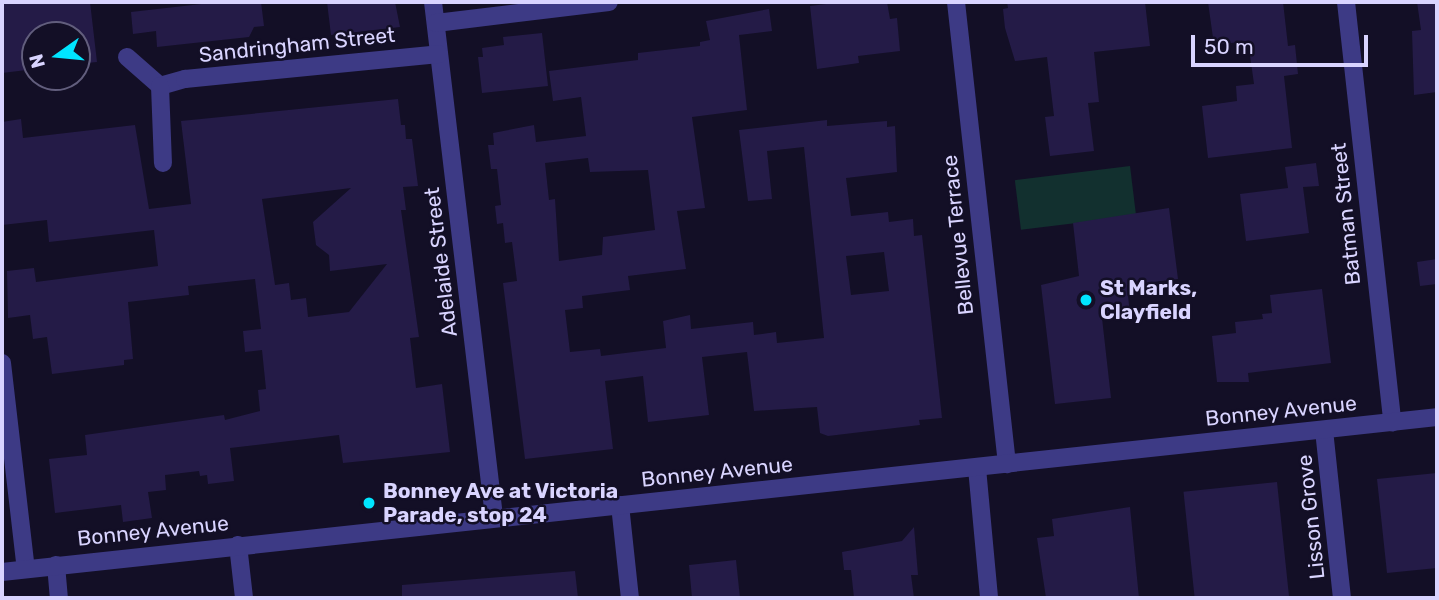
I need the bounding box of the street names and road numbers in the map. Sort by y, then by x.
street label: Sandringham Street [198,22,396,68]
street label: Batman Street [1326,142,1366,286]
street label: Bellevue Terrace [937,154,979,316]
street label: Adelaide Street [419,186,463,338]
street label: Bonney Avenue [1204,390,1358,432]
street label: Bonney Avenue [640,451,794,493]
street label: Lisson Grove [1292,454,1330,580]
street label: Bonney Avenue [76,510,230,552]

